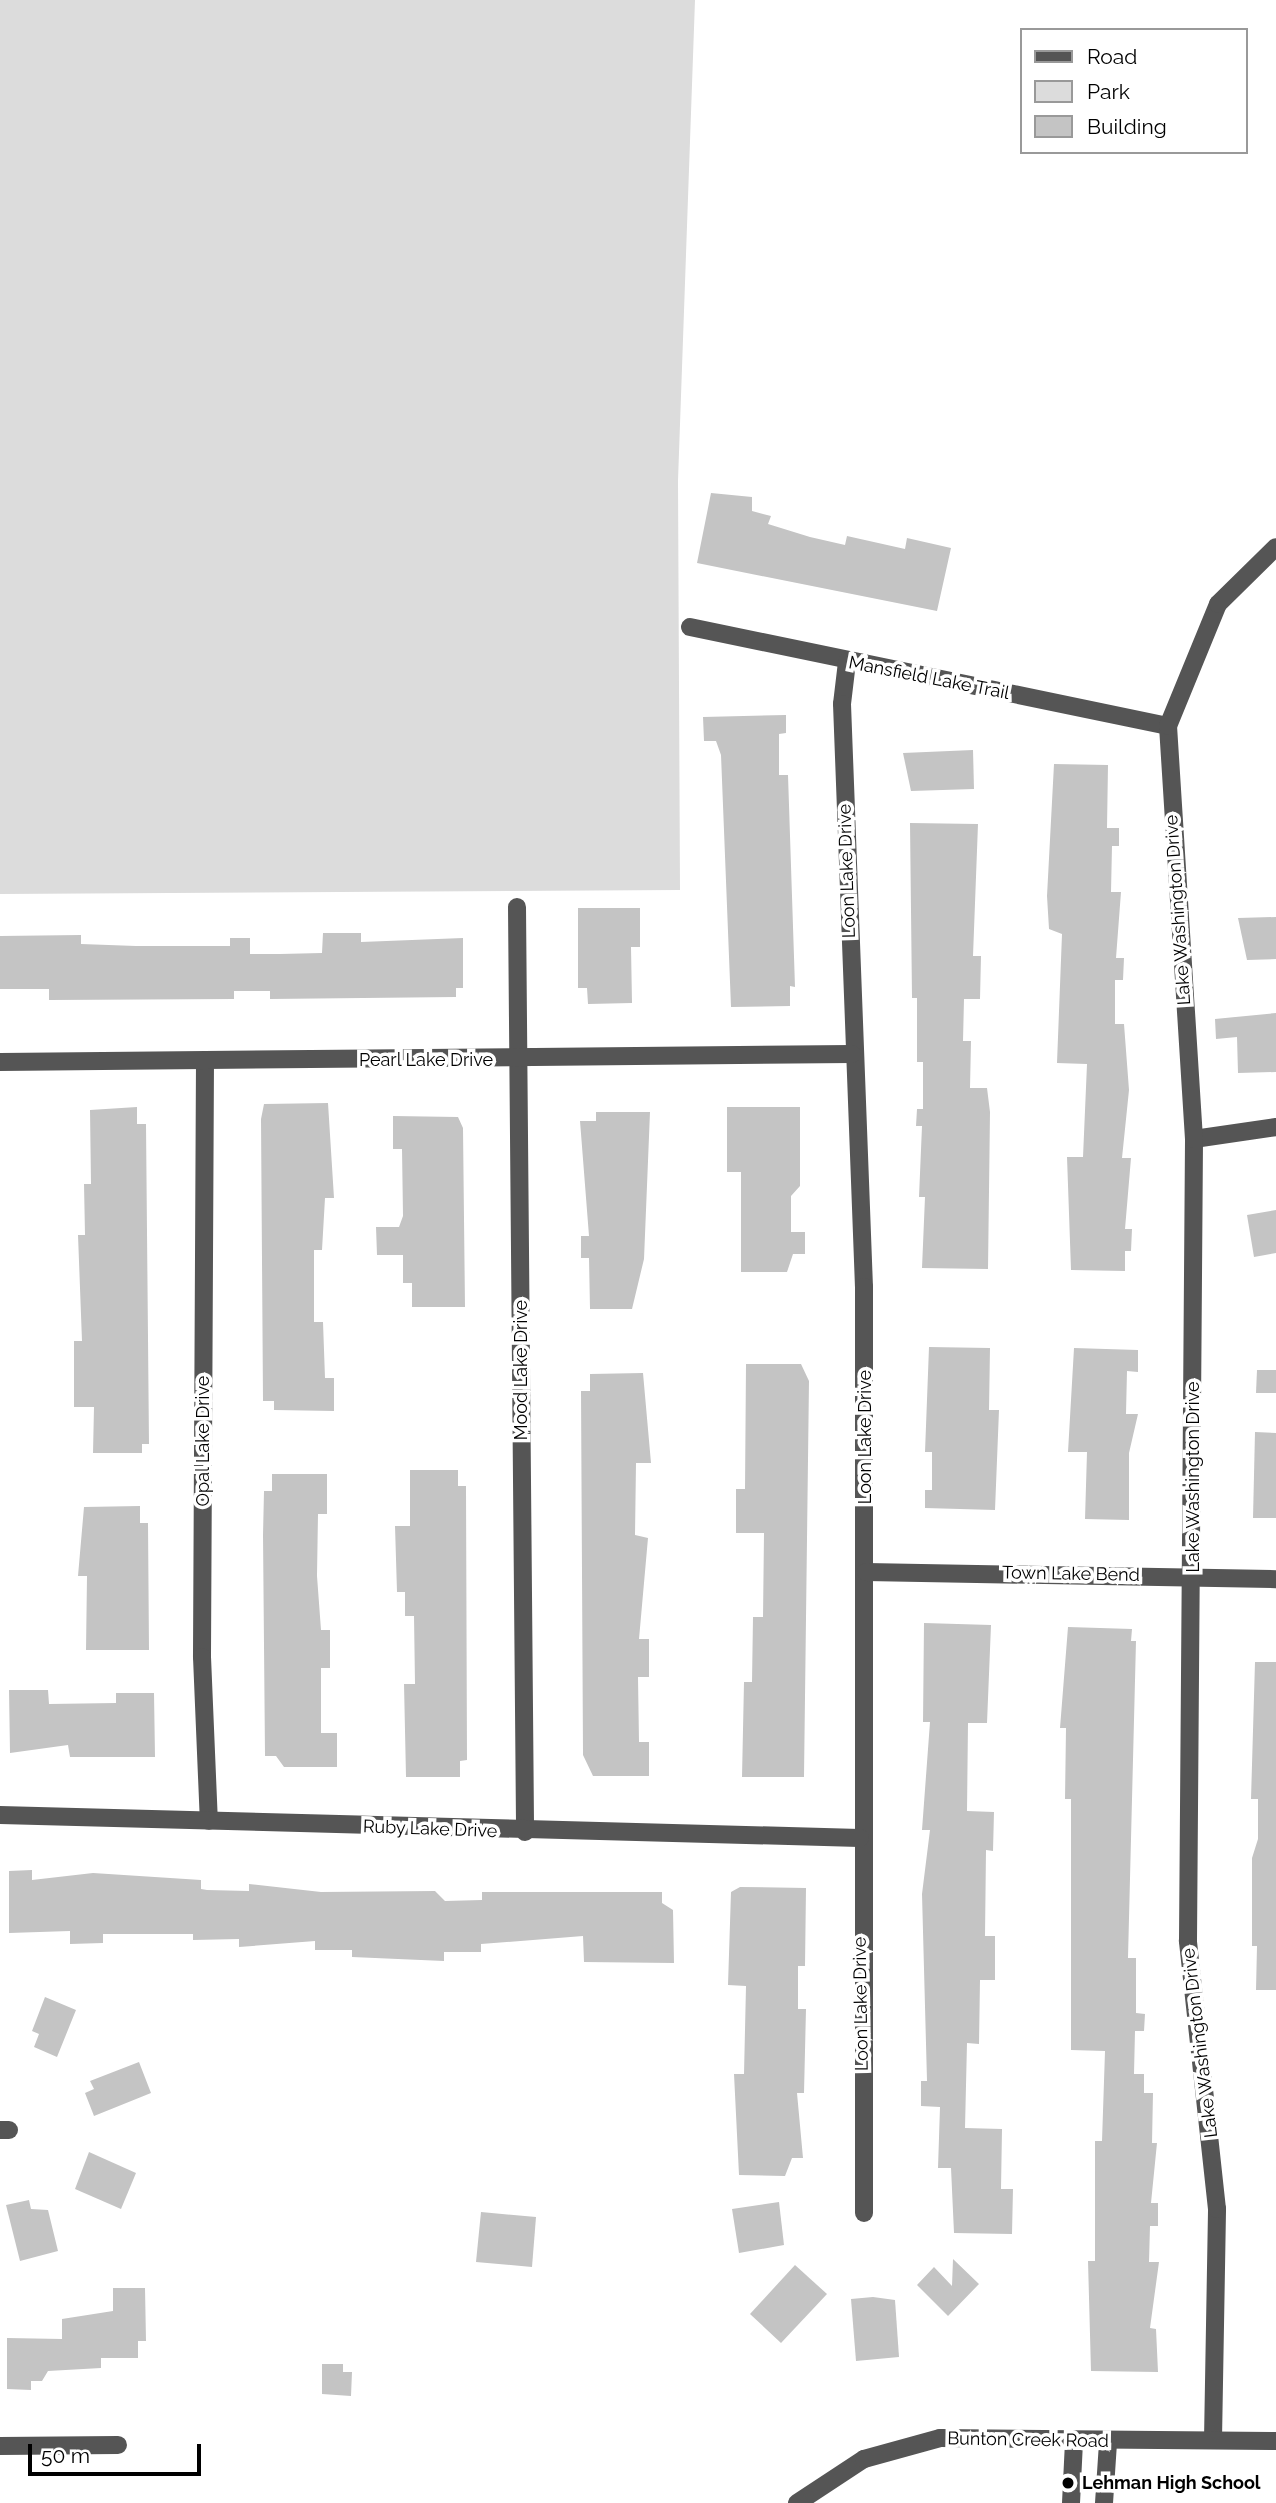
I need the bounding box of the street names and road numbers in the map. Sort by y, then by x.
street label: Mansfield Lake Trail [847,652,1011,704]
street label: Loon Lake Drive [834,804,860,938]
street label: Lake Washington Drive [1161,814,1195,1006]
street label: Pearl Lake Drive [359,1049,493,1071]
street label: Mood Lake Drive [510,1300,532,1440]
street label: Loon Lake Drive [854,1370,876,1504]
street label: Opal Lake Drive [192,1375,214,1507]
street label: Lake Washington Drive [1182,1381,1204,1573]
street label: Town Lake Bend [1002,1562,1140,1586]
street label: Ruby Lake Drive [362,1816,498,1842]
street label: Loon Lake Drive [849,1937,873,2071]
street label: Lake Washington Drive [1178,1947,1222,2139]
street label: Bunton Creek Road [947,2428,1109,2452]

